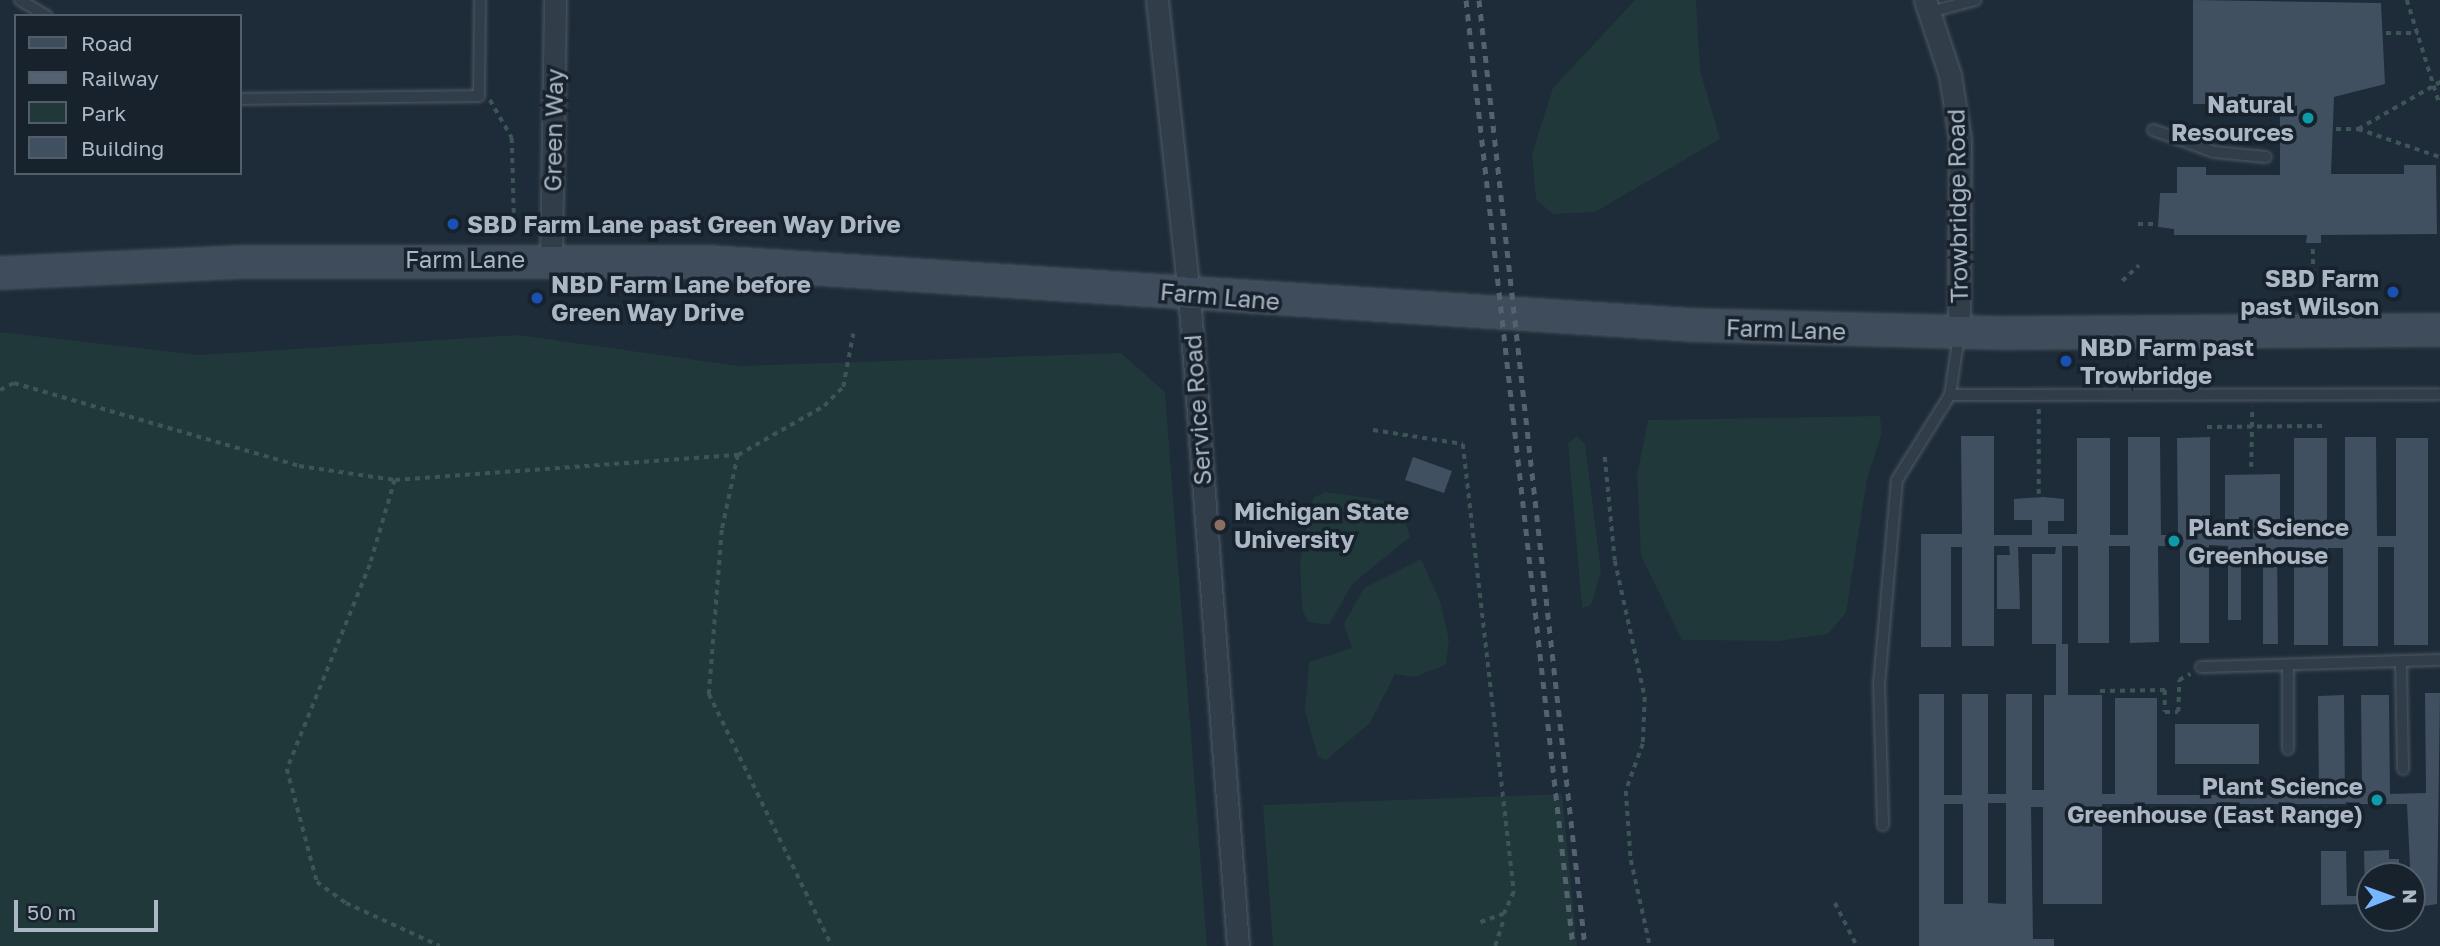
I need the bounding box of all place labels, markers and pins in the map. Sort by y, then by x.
place label: Natural Resources [2171,90,2294,146]
marker: Natural Resources [2300,110,2316,126]
place label: SBD Farm Lane past Green Way Drive [467,210,901,238]
marker: SBD Farm Lane past Green Way Drive [445,216,461,232]
place label: SBD Farm past Wilson [2240,264,2379,320]
place label: NBD Farm Lane before Green Way Drive [551,270,811,326]
marker: SBD Farm past Wilson [2385,284,2401,300]
marker: NBD Farm Lane before Green Way Drive [529,290,545,306]
place label: NBD Farm past Trowbridge [2080,333,2254,389]
marker: NBD Farm past Trowbridge [2058,353,2074,369]
place label: Michigan State University [1234,497,1409,553]
place label: Plant Science Greenhouse [2188,513,2349,569]
marker: Michigan State University [1212,517,1228,533]
marker: Plant Science Greenhouse [2166,533,2182,549]
place label: Plant Science Greenhouse (East Range) [2067,772,2363,828]
marker: Plant Science Greenhouse (East Range) [2369,792,2385,808]

